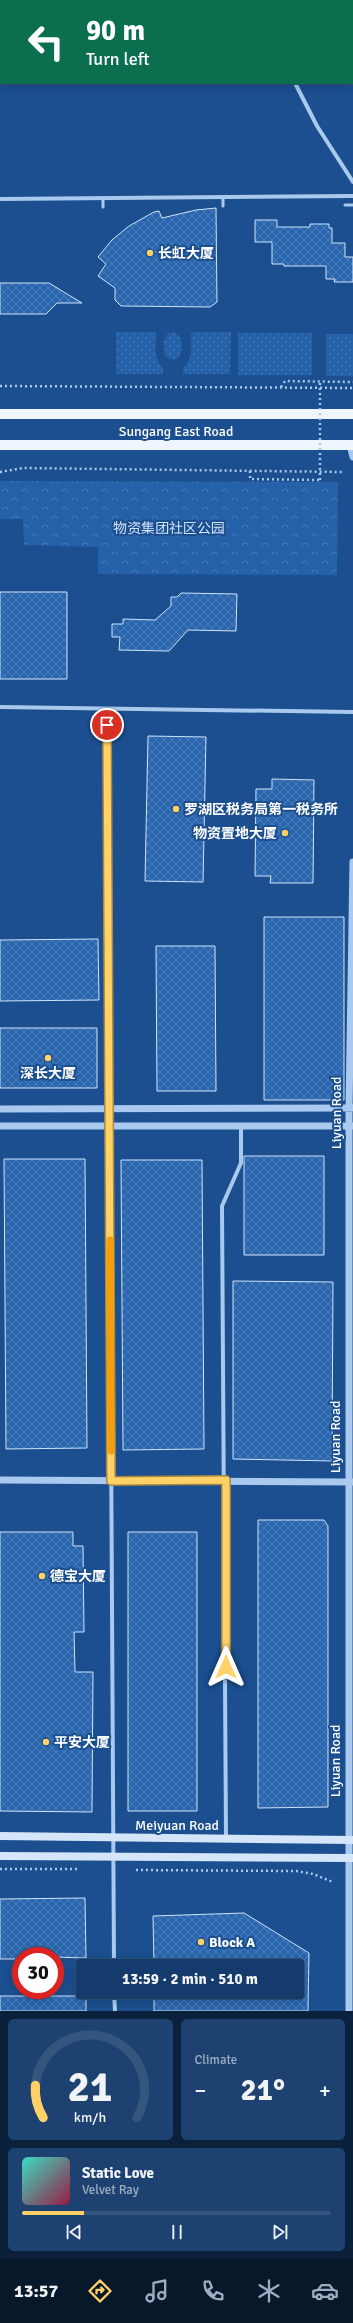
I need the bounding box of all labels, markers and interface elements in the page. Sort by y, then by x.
text: 90 m [86,14,145,48]
icon: left [20,16,72,68]
text: Turn left [86,48,149,70]
place label: 长虹大厦 [158,245,214,262]
marker: 长虹大厦 [145,248,155,258]
street label: Sungang East Road [119,423,233,440]
park label: 物资集团社区公园 [113,520,225,537]
pin [90,708,124,742]
icon: arrive [96,714,118,736]
place label: 罗湖区税务局第一税务所 [184,801,338,818]
marker: 罗湖区税务局第一税务所 [171,804,181,814]
place label: 物资置地大厦 [193,825,277,842]
marker: 物资置地大厦 [280,828,290,838]
marker: 深长大厦 [43,1053,53,1063]
place label: 深长大厦 [20,1065,76,1082]
street label: Liyuan Road [328,1077,345,1149]
street label: Liyuan Road [327,1401,344,1473]
place label: 德宝大厦 [50,1568,106,1585]
marker: 德宝大厦 [37,1571,47,1581]
position arrow [205,1646,247,1688]
street label: Liyuan Road [327,1725,344,1797]
place label: 平安大厦 [54,1734,110,1751]
marker: 平安大厦 [41,1737,51,1747]
street label: Meiyuan Road [135,1817,219,1834]
place label: Block A [209,1934,255,1951]
marker: Block A [196,1937,206,1947]
speed limit sign: 30 [12,1947,64,1999]
text: 13:59 · 2 min · 510 m [122,1970,258,1988]
text: Climate [195,2052,237,2068]
text: 21 [68,2061,113,2112]
text: 21° [241,2072,285,2109]
text: − [195,2077,206,2104]
text: + [319,2077,331,2104]
text: km/h [74,2108,106,2125]
text: Static Love [82,2164,154,2182]
text: Velvet Ray [82,2182,139,2198]
icon: previous [63,2221,85,2243]
icon: pause [166,2221,188,2243]
icon: next [269,2221,291,2243]
icon: directions [86,2277,114,2305]
icon: music [143,2277,171,2305]
icon: phone [199,2277,227,2305]
icon: climate [255,2277,283,2305]
icon: car [311,2277,339,2305]
text: 13:57 [14,2280,58,2302]

